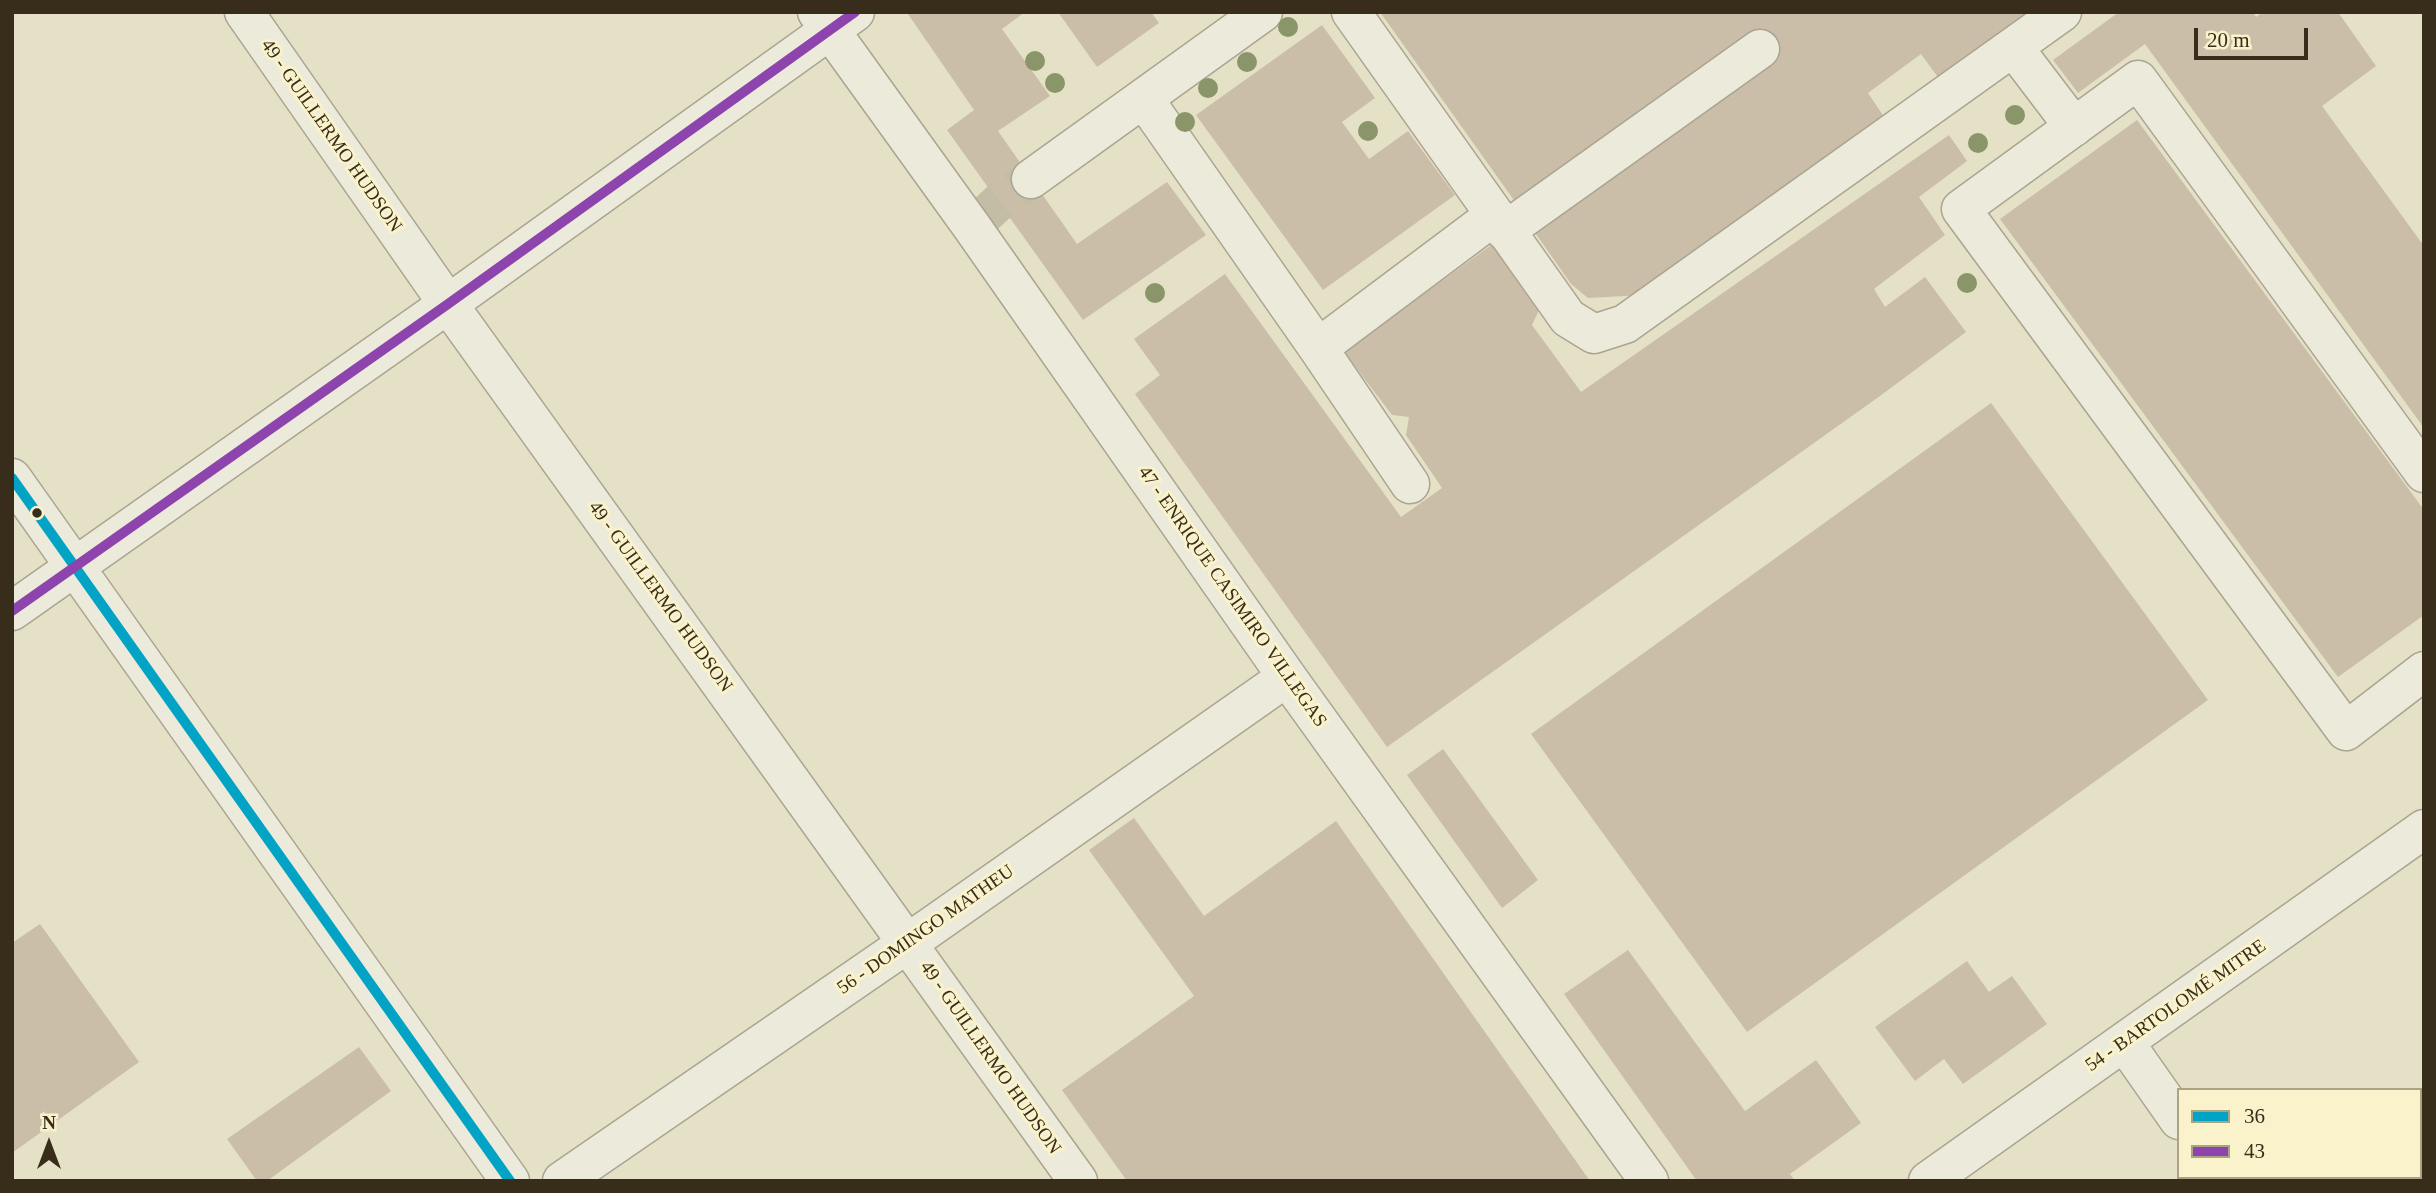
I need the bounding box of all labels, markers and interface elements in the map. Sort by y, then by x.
scale bar [2198,14,2312,58]
text: 20 m [2207,28,2250,52]
street label: 49 - GUILLERMO HUDSON [256,35,406,237]
street label: 47 - ENRIQUE CASIMIRO VILLEGAS [1133,462,1331,732]
street label: 49 - GUILLERMO HUDSON [583,497,737,697]
unlabelled marker [30,506,44,520]
street label: 56 - DOMINGO MATHEU [833,860,1019,1000]
street label: 54 - BARTOLOMÉ MITRE [2081,935,2271,1077]
street label: 49 - GUILLERMO HUDSON [915,957,1065,1159]
legend [2177,1088,2422,1179]
text: 36 [2244,1104,2265,1128]
north arrow [14,1109,84,1179]
text: N [42,1112,56,1133]
text: 43 [2244,1139,2265,1163]

